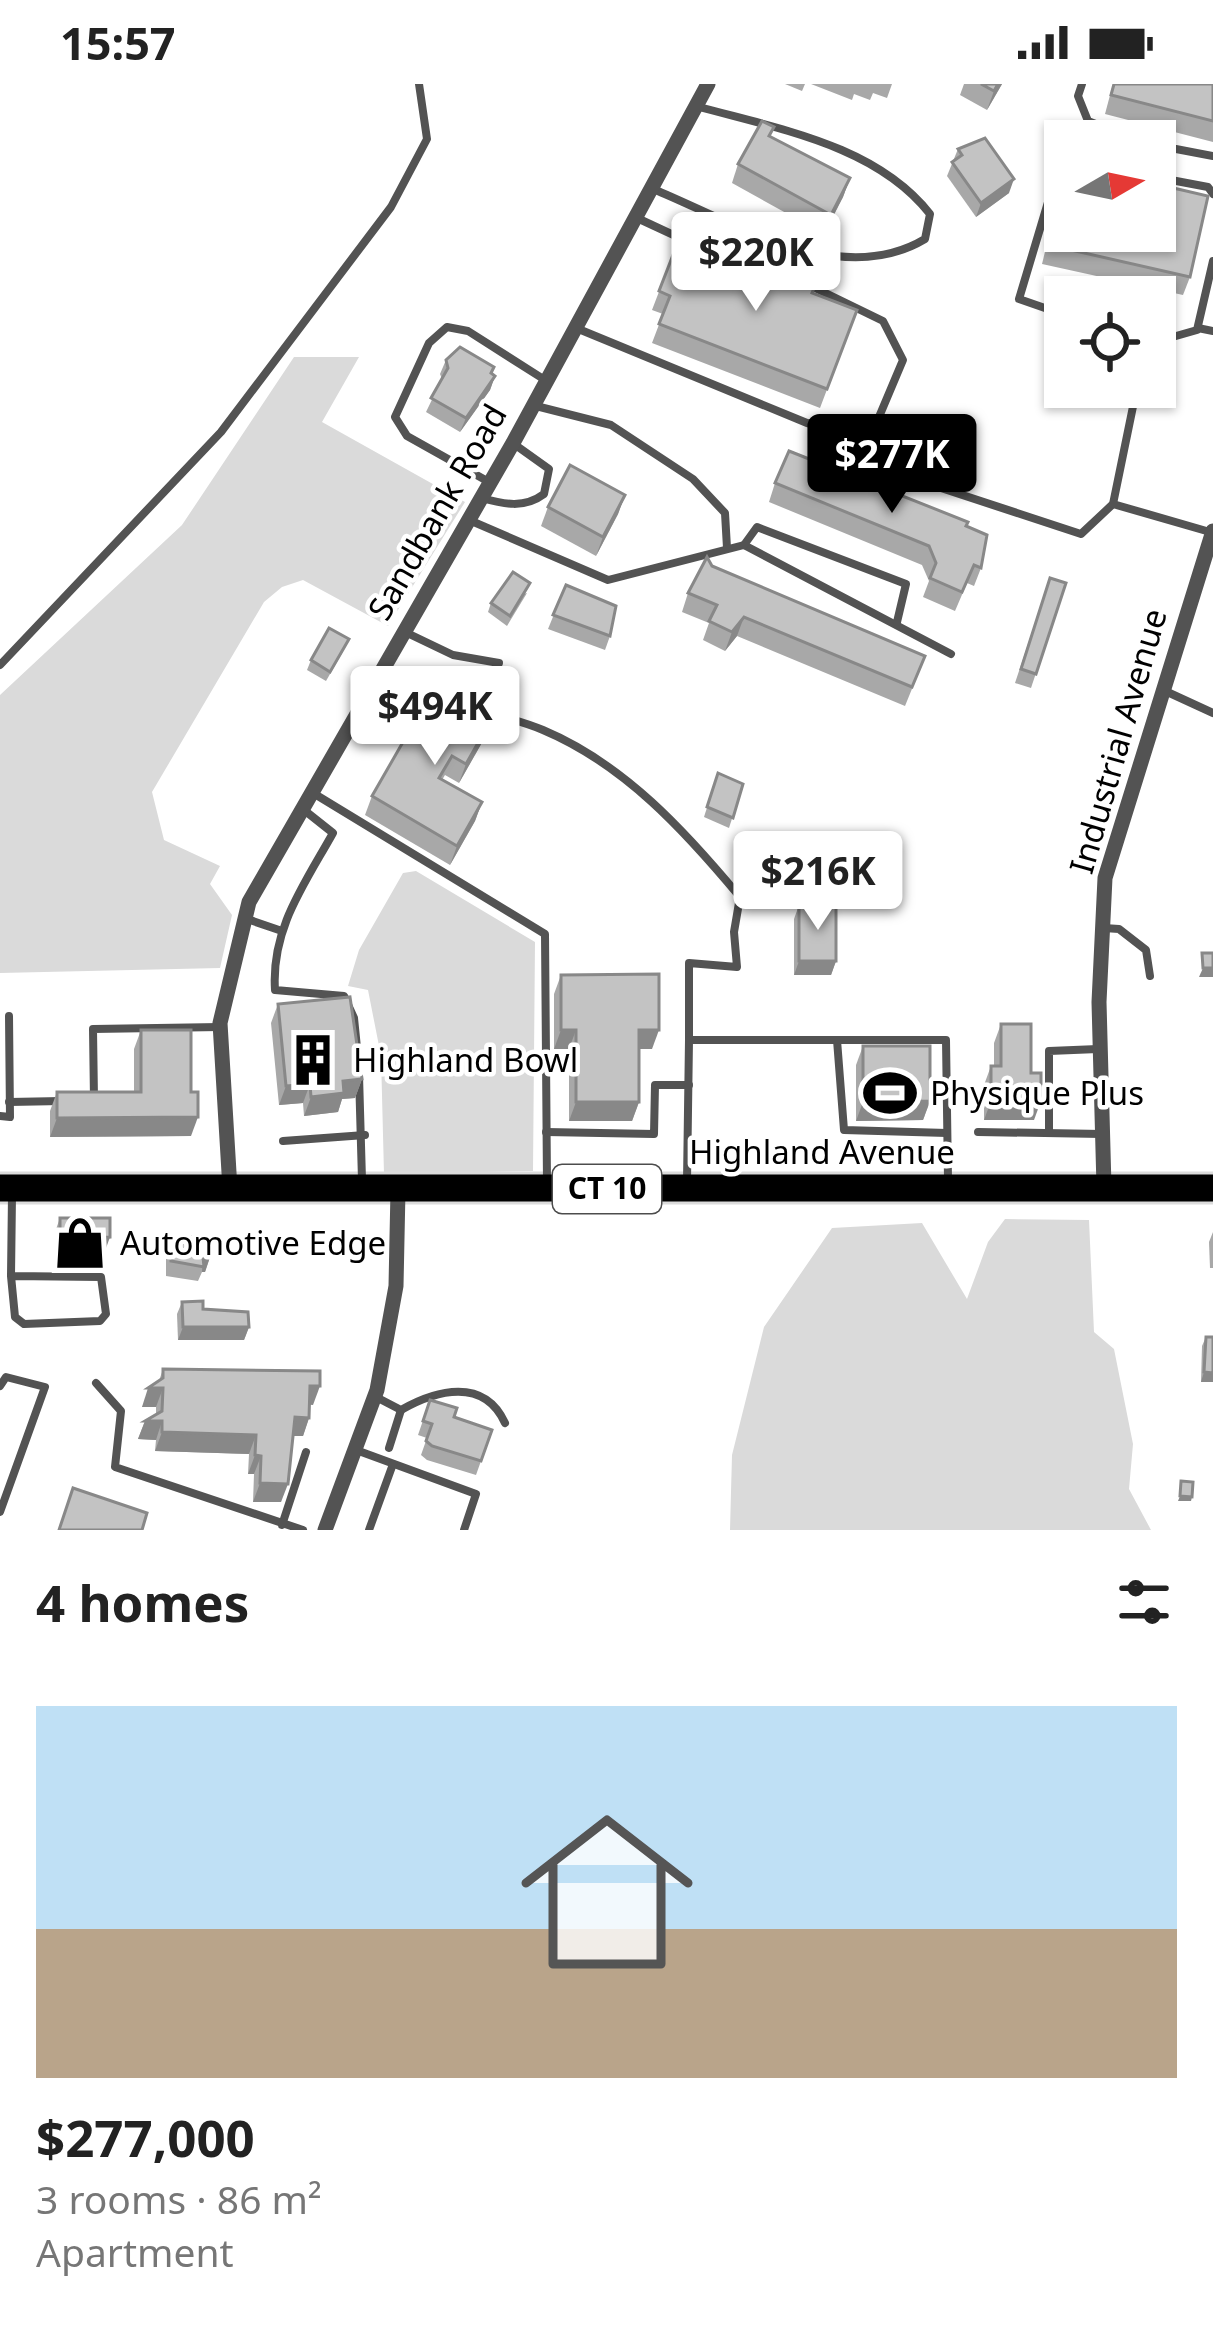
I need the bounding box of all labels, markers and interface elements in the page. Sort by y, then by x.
text: 15:57 [60,12,176,73]
north arrow [1044,120,1176,252]
map controls [1044,120,1176,408]
pin: $220K [672,212,840,314]
text: $220K [698,224,814,277]
button: locate [1044,276,1176,408]
street label: Sandbank Road [357,396,517,628]
pin: $277K [808,414,976,516]
text: $277K [834,426,950,479]
street label: Industrial Avenue [1058,603,1177,879]
pin: $494K [351,666,519,768]
text: $494K [377,678,493,731]
pin: $216K [734,831,902,933]
text: $216K [760,843,876,896]
building icon: Highland Bowl [284,1031,342,1089]
place label: Highland Bowl [353,1037,578,1082]
sports icon: Physique Plus [861,1064,919,1122]
place label: Physique Plus [930,1070,1144,1115]
street label: Highland Avenue [689,1129,955,1174]
road number: CT 10 [553,1165,661,1213]
shop icon: Automotive Edge [51,1214,109,1272]
place label: Automotive Edge [120,1220,386,1265]
text: 4 homes [36,1567,249,1637]
icon: filters [1111,1569,1177,1635]
icon: home [499,1784,715,2000]
text: $277,000 [36,2102,255,2172]
text: 3 rooms · 86 m² [36,2172,322,2225]
text: Apartment [36,2225,234,2278]

